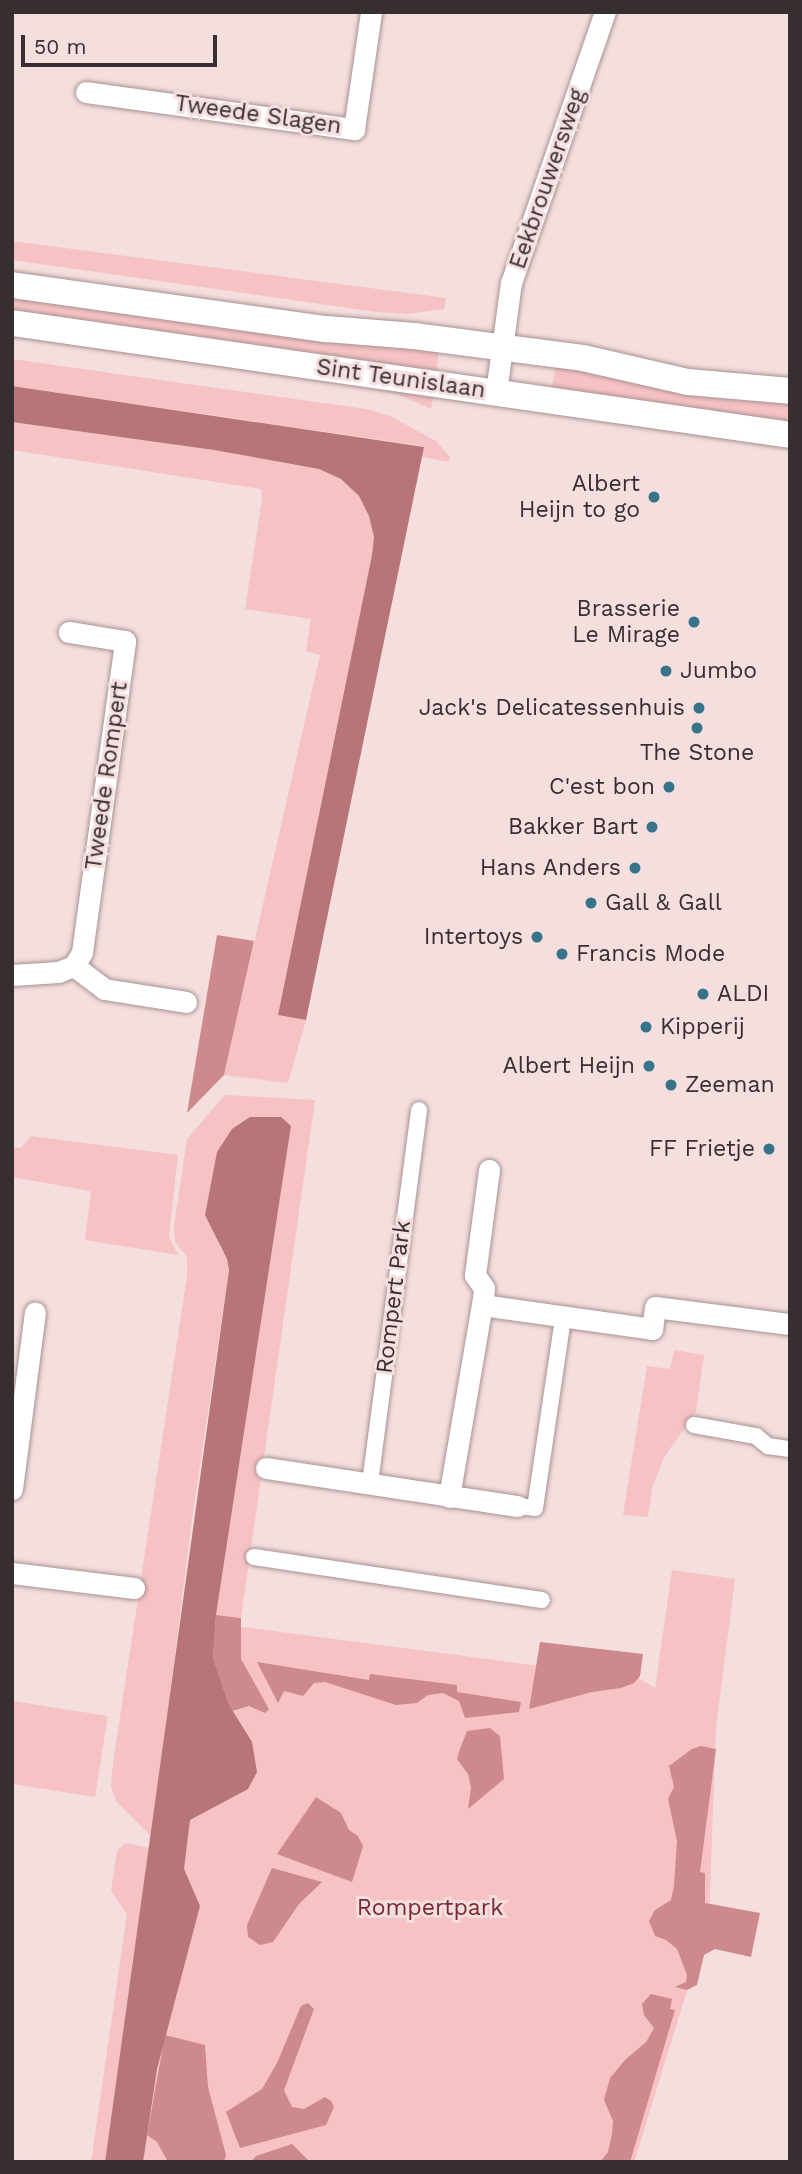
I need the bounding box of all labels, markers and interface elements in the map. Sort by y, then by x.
scale bar [24,21,220,65]
text: 50 m [34,34,86,59]
street label: Eekbrouwersweg [504,85,592,273]
street label: Tweede Slagen [173,90,343,140]
street label: Sint Teunislaan [314,353,488,405]
place label: Albert Heijn to go [518,470,640,524]
marker: Albert Heijn to go [646,489,662,505]
place label: Brasserie Le Mirage [572,595,680,649]
marker: Brasserie Le Mirage [686,614,702,630]
place label: Jumbo [680,657,757,685]
marker: Jumbo [658,663,674,679]
street label: Tweede Rompert [80,680,134,872]
place label: Jack's Delicatessenhuis [419,694,685,722]
marker: Jack's Delicatessenhuis [691,700,707,716]
marker: The Stone [689,720,705,736]
place label: The Stone [640,739,754,767]
place label: C'est bon [549,773,655,801]
marker: C'est bon [661,779,677,795]
place label: Bakker Bart [507,813,638,841]
marker: Bakker Bart [644,819,660,835]
place label: Hans Anders [479,854,621,882]
marker: Hans Anders [627,860,643,876]
place label: Gall & Gall [605,889,723,917]
marker: Gall & Gall [583,895,599,911]
place label: Intertoys [424,923,523,951]
marker: Intertoys [529,929,545,945]
place label: Francis Mode [576,940,725,968]
marker: Francis Mode [554,946,570,962]
place label: ALDI [717,980,769,1008]
marker: ALDI [695,986,711,1002]
place label: Kipperij [660,1013,745,1041]
marker: Kipperij [638,1019,654,1035]
place label: Albert Heijn [502,1052,635,1080]
marker: Albert Heijn [641,1058,657,1074]
place label: Zeeman [685,1071,775,1099]
marker: Zeeman [663,1077,679,1093]
place label: FF Frietje [649,1135,755,1163]
marker: FF Frietje [761,1141,777,1157]
street label: Rompert Park [371,1219,417,1375]
park label: Rompertpark [357,1894,503,1922]

